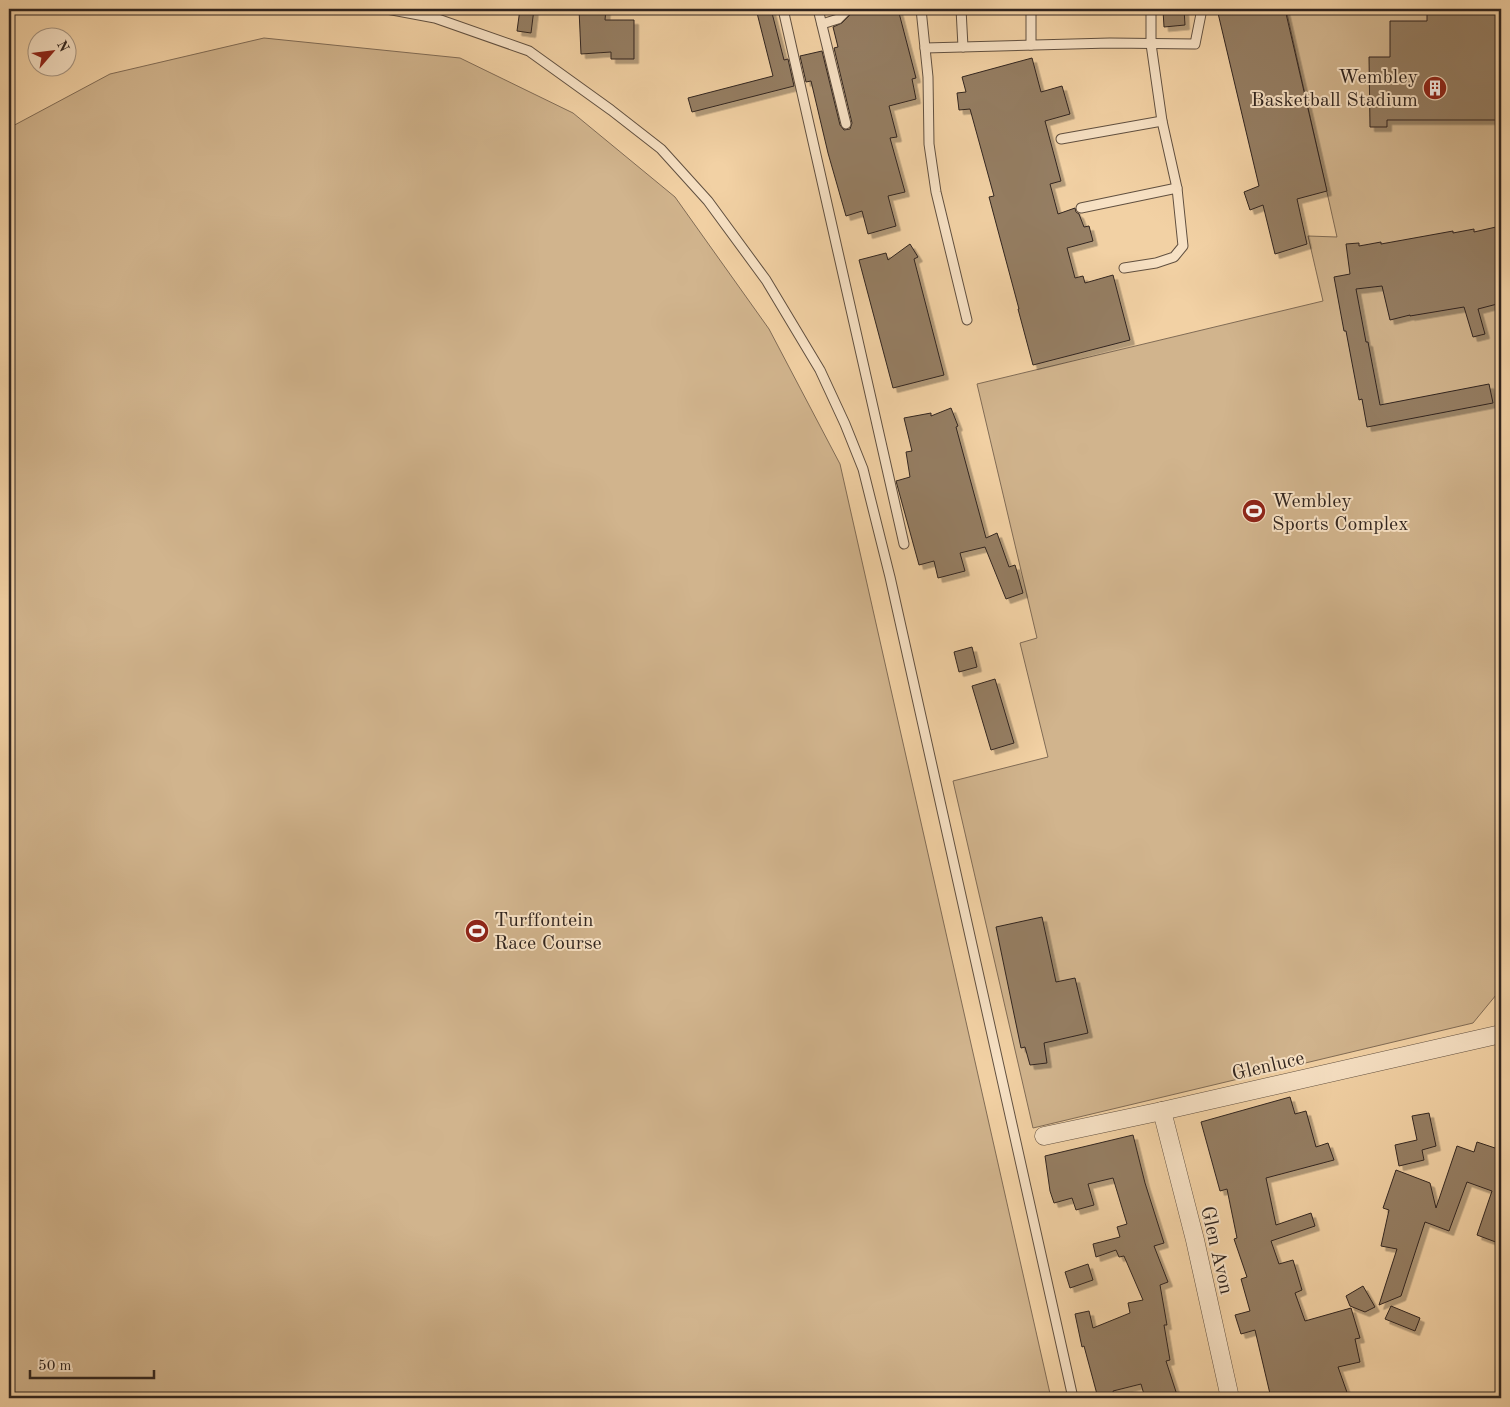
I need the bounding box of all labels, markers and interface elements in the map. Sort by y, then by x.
north arrow [28,28,78,78]
text: N [54,38,71,55]
place label: Wembley Basketball Stadium [1251,68,1418,111]
building icon: Wembley Basketball Stadium [1422,75,1448,101]
place label: Wembley Sports Complex [1272,492,1409,535]
sports icon: Wembley Sports Complex [1241,498,1267,524]
place label: Turffontein Race Course [494,911,602,954]
sports icon: Turffontein Race Course [464,918,490,944]
street label: Glenluce [1230,1049,1307,1085]
street label: Glen Avon [1196,1204,1236,1297]
scale bar [30,1347,154,1379]
text: 50 m [38,1359,72,1374]

